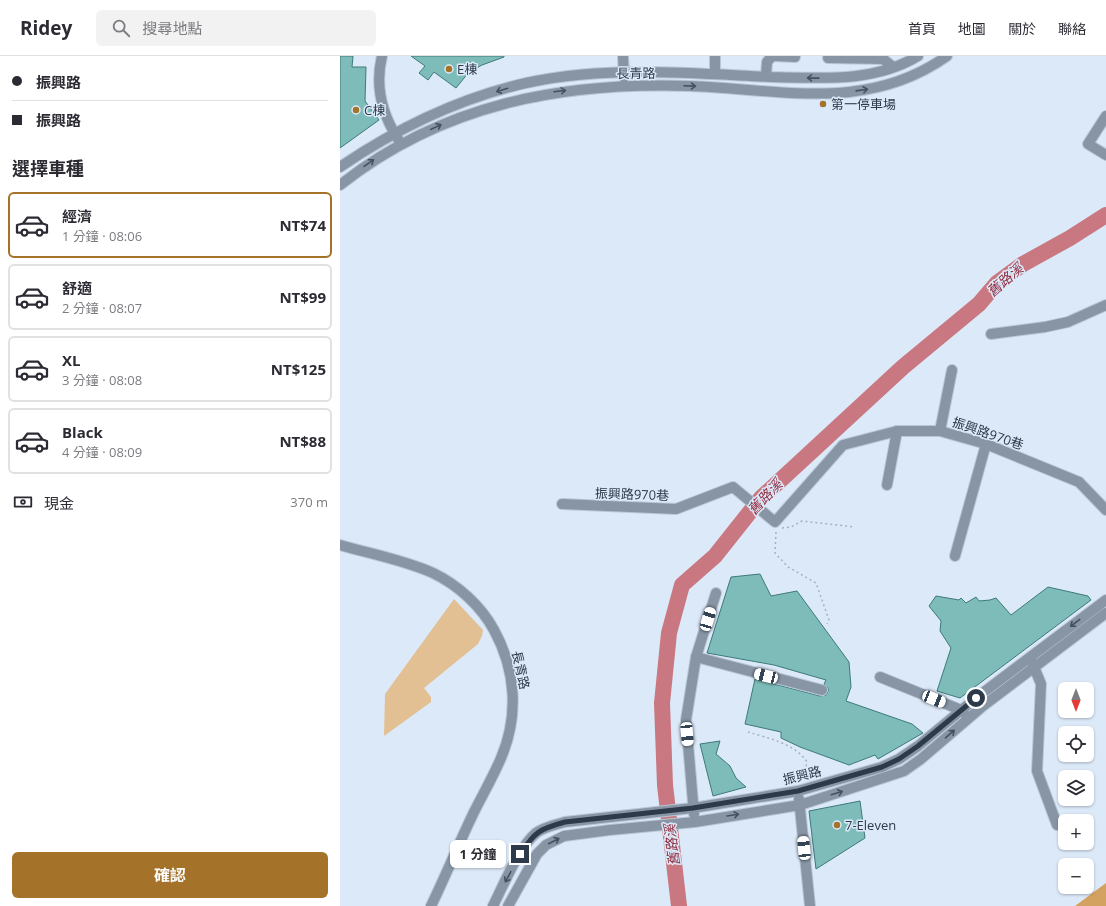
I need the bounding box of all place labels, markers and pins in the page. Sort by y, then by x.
place label: E棟 [457,60,477,78]
marker: E棟 [444,64,454,74]
place label: 第一停車場 [831,95,896,113]
marker: 第一停車場 [818,99,828,109]
place label: C棟 [364,101,385,119]
marker: C棟 [351,105,361,115]
place label: 7-Eleven [845,816,896,834]
marker: 7-Eleven [832,820,842,830]

